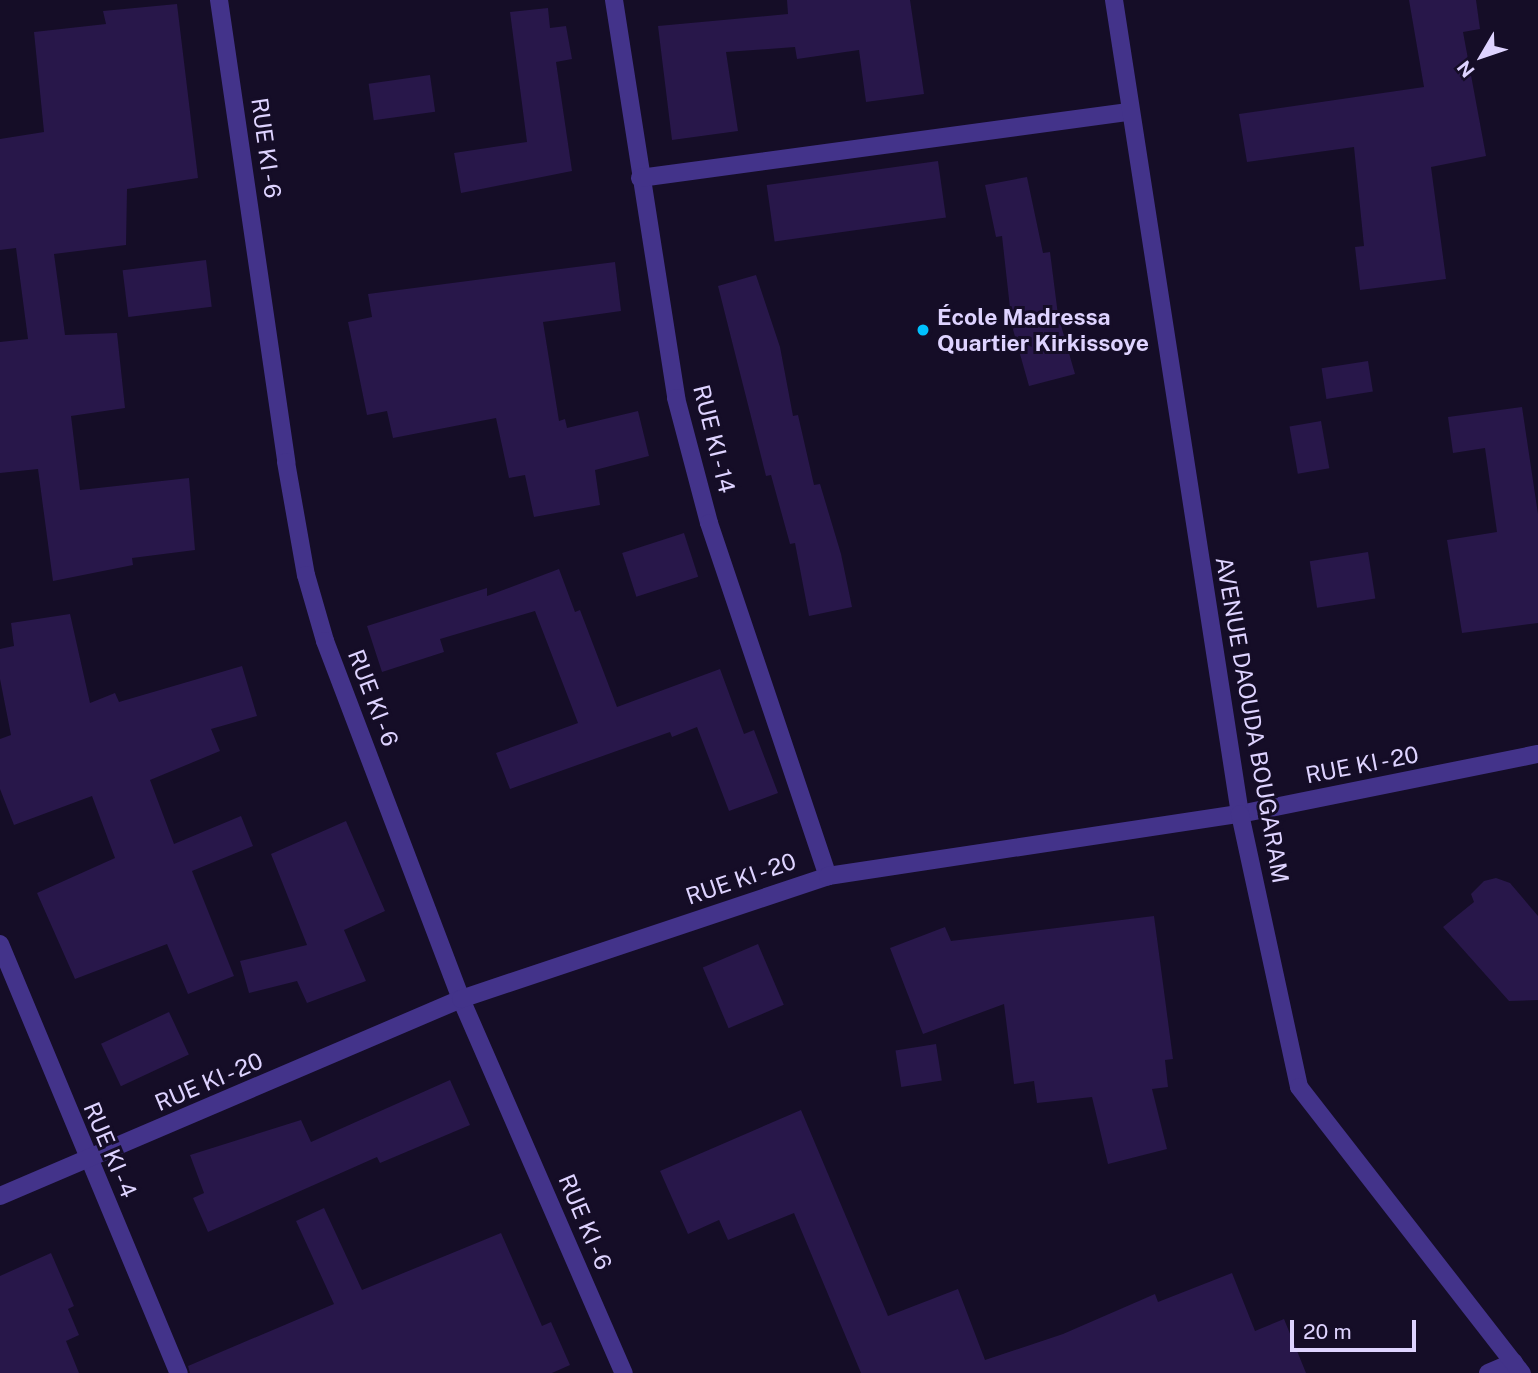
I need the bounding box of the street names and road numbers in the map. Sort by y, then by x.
street label: RUE KI - 6 [245,93,287,203]
street label: RUE KI - 14 [686,379,742,499]
street label: AVENUE DAOUDA BOUGARAM [1210,555,1294,885]
street label: RUE KI - 6 [341,643,405,753]
street label: RUE KI - 20 [1300,740,1424,790]
street label: RUE KI - 20 [679,846,803,912]
street label: RUE KI - 20 [148,1046,270,1118]
street label: RUE KI - 4 [76,1095,144,1205]
street label: RUE KI - 6 [551,1167,619,1277]

